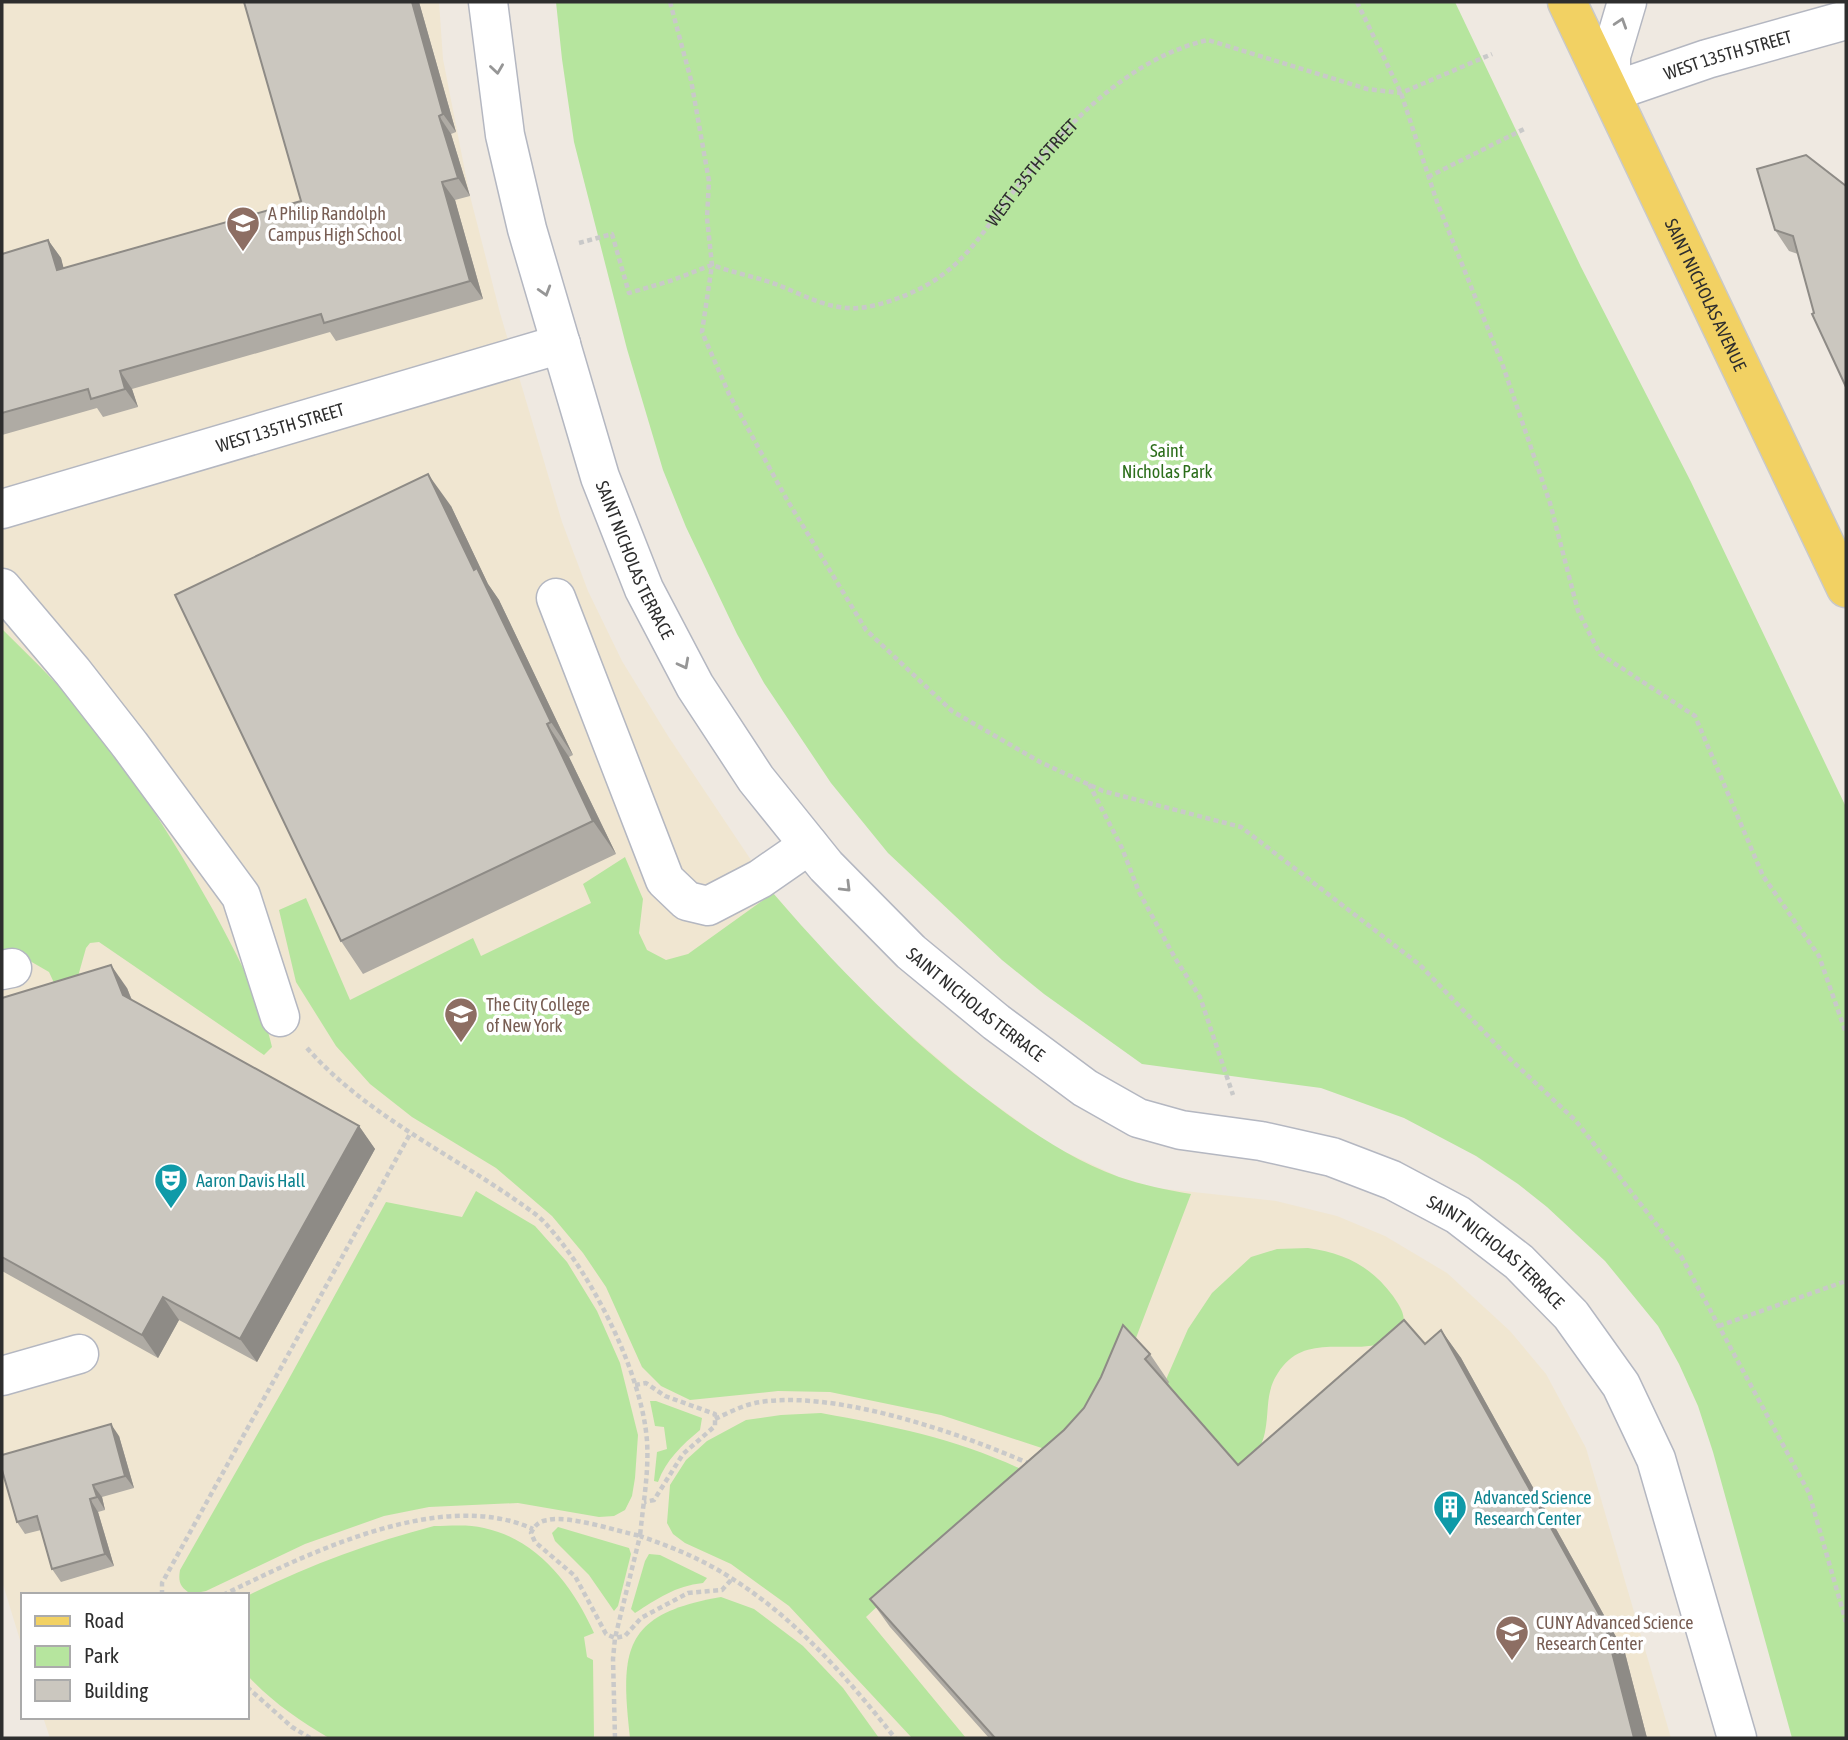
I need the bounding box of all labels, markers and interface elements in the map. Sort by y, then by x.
one-way arrow [1613,17,1627,30]
street label: WEST 135TH STREET [1661,25,1794,84]
one-way arrow [489,64,504,75]
street label: WEST 135TH STREET [981,114,1082,230]
place label: A Philip Randolph Campus High School [268,203,402,245]
school or university icon: A Philip Randolph Campus High School [224,204,262,253]
street label: SAINT NICHOLAS AVENUE [1661,215,1752,374]
one-way arrow [537,285,552,297]
street label: WEST 135TH STREET [214,398,347,456]
park label: Saint Nicholas Park [1122,440,1212,482]
street label: SAINT NICHOLAS TERRACE [592,478,679,643]
one-way arrow [675,657,689,669]
one-way arrow [838,878,851,891]
street label: SAINT NICHOLAS TERRACE [903,943,1049,1065]
place label: The City College of New York [486,994,590,1036]
school or university icon: The City College of New York [442,995,480,1044]
theatre icon: Aaron Davis Hall [152,1161,190,1210]
place label: Aaron Davis Hall [196,1170,306,1191]
street label: SAINT NICHOLAS TERRACE [1424,1190,1569,1313]
place label: Advanced Science Research Center [1474,1487,1592,1529]
building icon: Advanced Science Research Center [1431,1488,1469,1537]
legend [21,1593,248,1719]
text: Road [84,1608,124,1632]
place label: CUNY Advanced Science Research Center [1536,1612,1693,1654]
school or university icon: CUNY Advanced Science Research Center [1493,1613,1531,1662]
text: Park [84,1643,119,1667]
text: Building [84,1678,148,1702]

